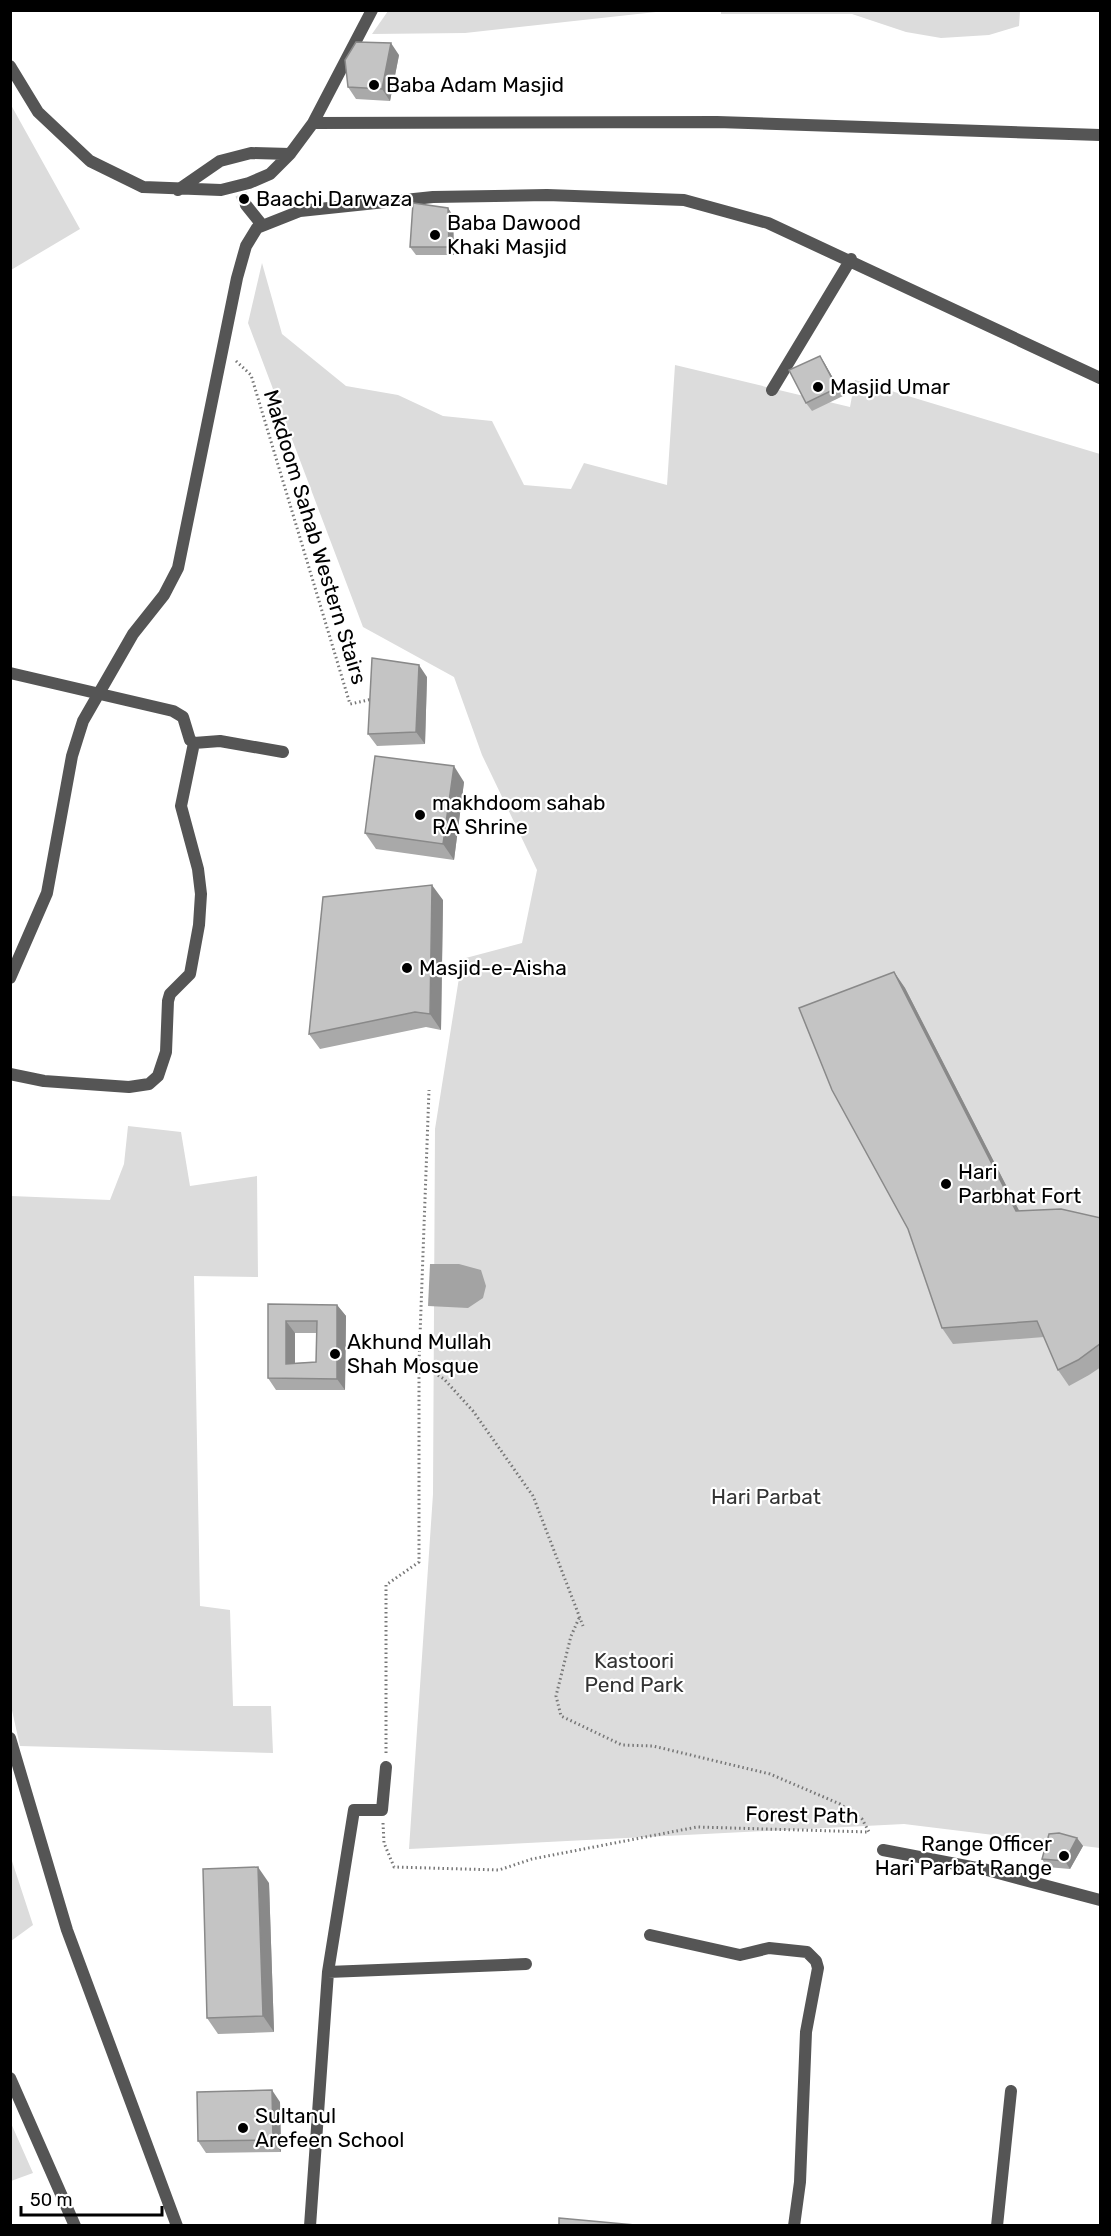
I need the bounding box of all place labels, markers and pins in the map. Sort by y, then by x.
place label: Baba Adam Masjid [386,72,564,97]
marker: Baba Adam Masjid [367,78,381,92]
place label: Baachi Darwaza [256,186,412,211]
marker: Baachi Darwaza [237,192,251,206]
place label: Baba Dawood Khaki Masjid [447,210,581,259]
marker: Baba Dawood Khaki Masjid [428,228,442,242]
place label: Masjid Umar [830,374,950,399]
marker: Masjid Umar [811,380,825,394]
place label: makhdoom sahab RA Shrine [432,790,605,839]
marker: makhdoom sahab RA Shrine [413,808,427,822]
place label: Masjid-e-Aisha [419,955,567,980]
marker: Masjid-e-Aisha [400,961,414,975]
place label: Hari Parbhat Fort [958,1159,1081,1208]
marker: Hari Parbhat Fort [939,1177,953,1191]
place label: Akhund Mullah Shah Mosque [347,1329,492,1378]
marker: Akhund Mullah Shah Mosque [328,1347,342,1361]
place label: Range Officer Hari Parbat Range [875,1831,1052,1880]
marker: Range Officer Hari Parbat Range [1057,1849,1071,1863]
place label: Sultanul Arefeen School [255,2103,404,2152]
marker: Sultanul Arefeen School [236,2121,250,2135]

